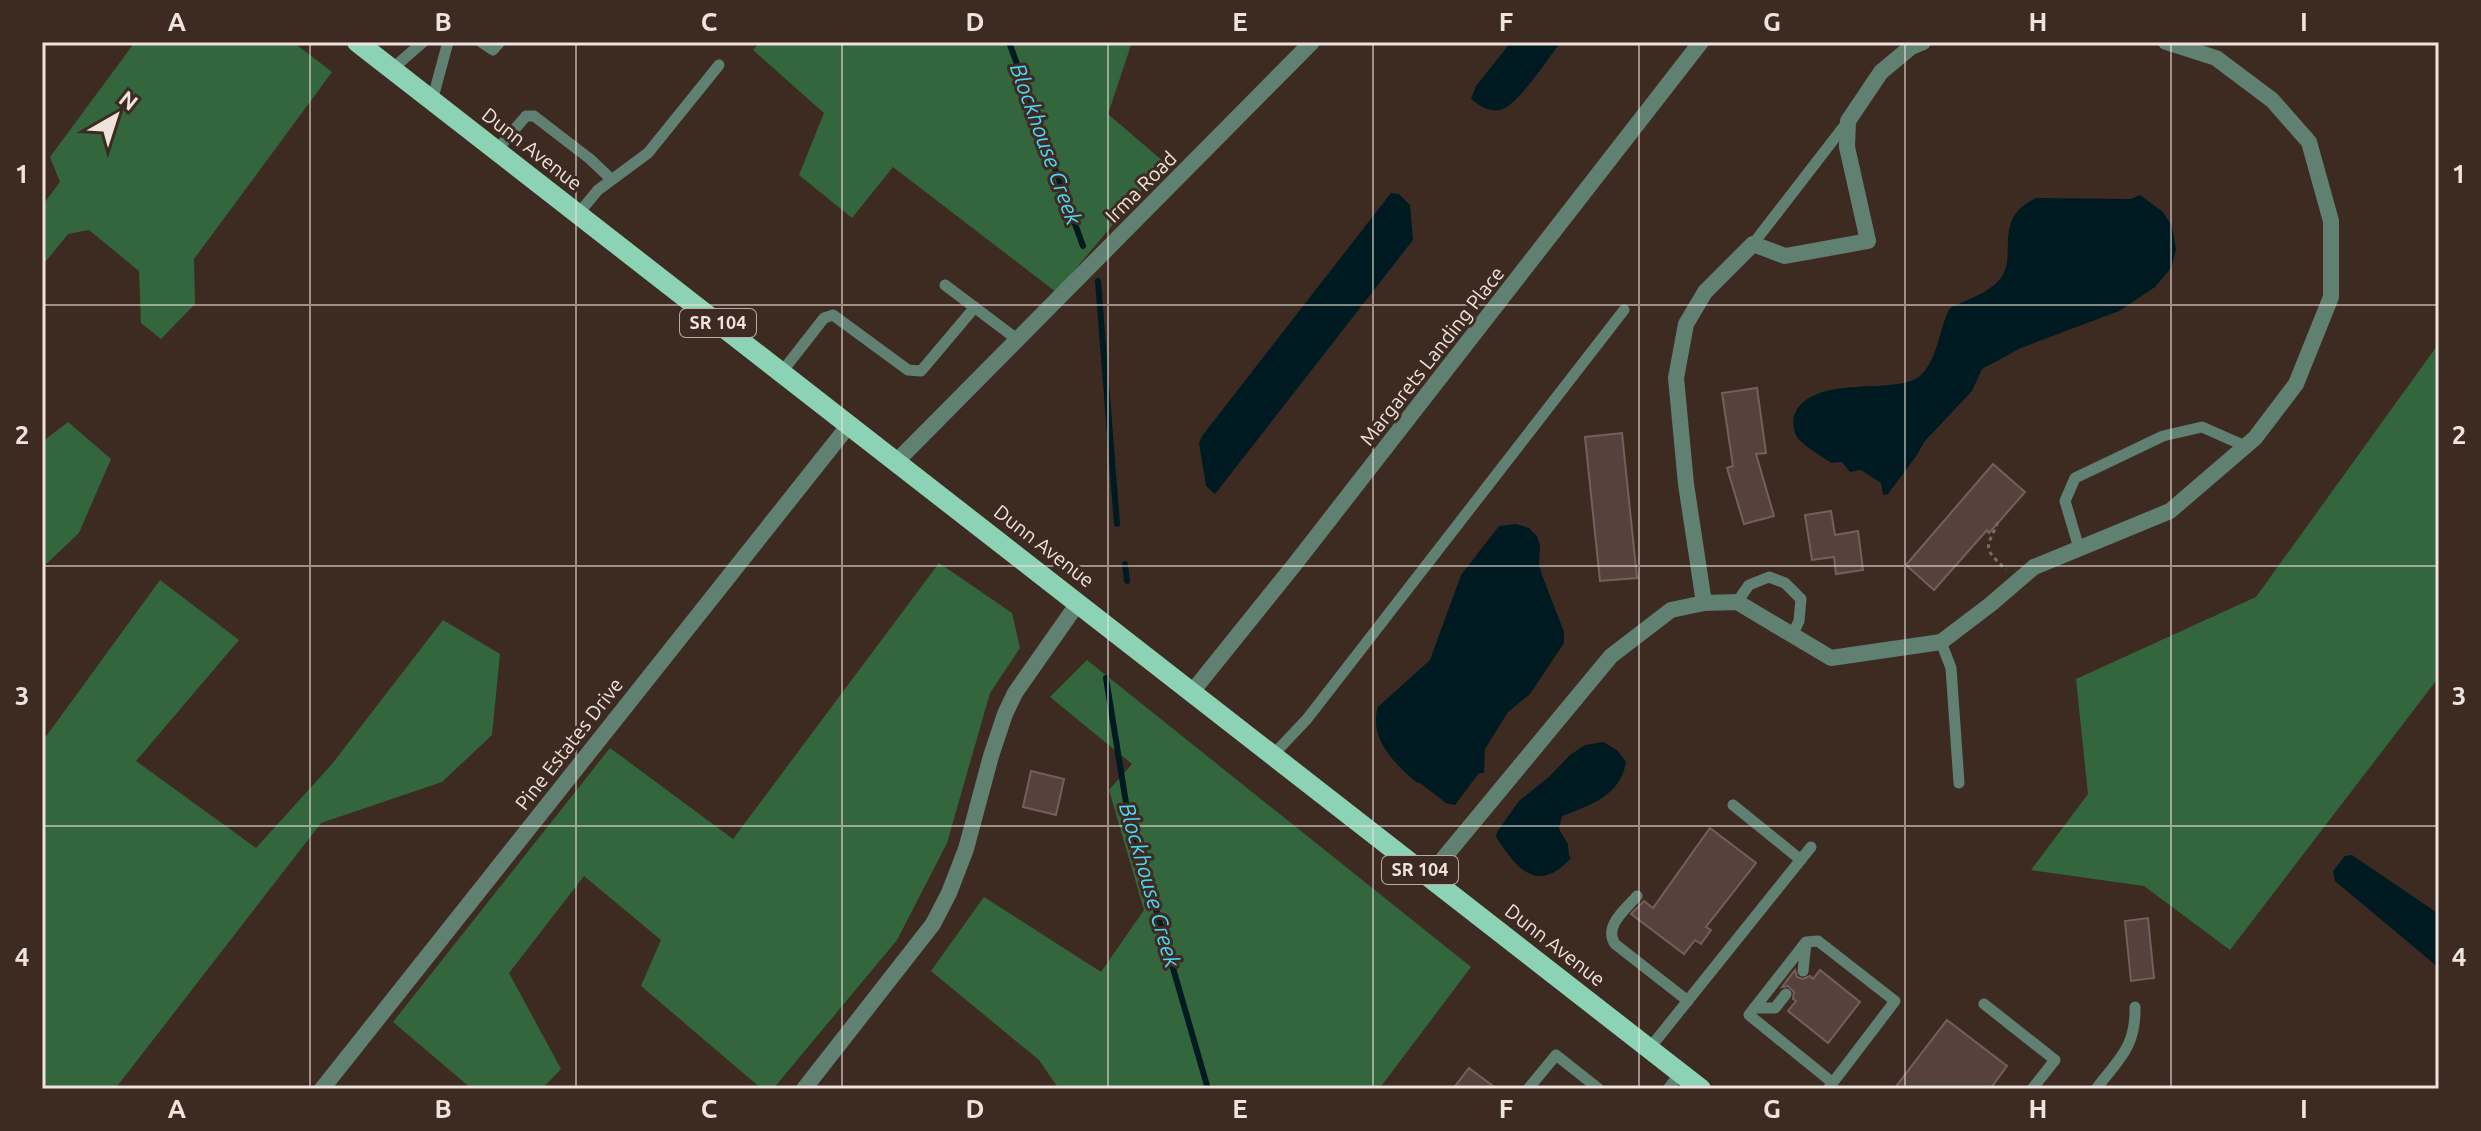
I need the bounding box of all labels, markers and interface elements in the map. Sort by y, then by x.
text: A [168,7,187,36]
text: B [434,7,452,36]
text: C [701,7,718,36]
text: D [966,7,984,36]
text: E [1232,7,1248,36]
text: F [1499,7,1513,36]
text: G [1763,7,1781,36]
text: H [2029,7,2047,36]
text: I [2300,7,2308,36]
water label: Blockhouse Creek [1006,60,1088,229]
north arrow [76,76,156,156]
text: N [115,85,143,115]
street label: Dunn Avenue [478,102,587,195]
street label: Irma Road [1100,146,1181,227]
text: 1 [15,159,29,188]
text: 1 [2452,159,2466,188]
street label: Margarets Landing Place [1355,262,1509,450]
road number: SR 104 [680,309,756,337]
text: 2 [15,420,29,449]
text: 2 [2452,420,2466,449]
street label: Dunn Avenue [990,499,1099,592]
street label: Pine Estates Drive [510,673,627,814]
text: 3 [15,681,29,710]
text: 3 [2452,681,2466,710]
water label: Blockhouse Creek [1115,800,1186,971]
road number: SR 104 [1382,856,1458,884]
street label: Dunn Avenue [1501,898,1610,991]
text: 4 [15,942,29,971]
text: 4 [2452,942,2466,971]
text: A [168,1094,187,1123]
text: B [434,1094,452,1123]
text: C [701,1094,718,1123]
text: D [966,1094,984,1123]
text: E [1232,1094,1248,1123]
text: F [1499,1094,1513,1123]
text: G [1763,1094,1781,1123]
text: H [2029,1094,2047,1123]
text: I [2300,1094,2308,1123]

